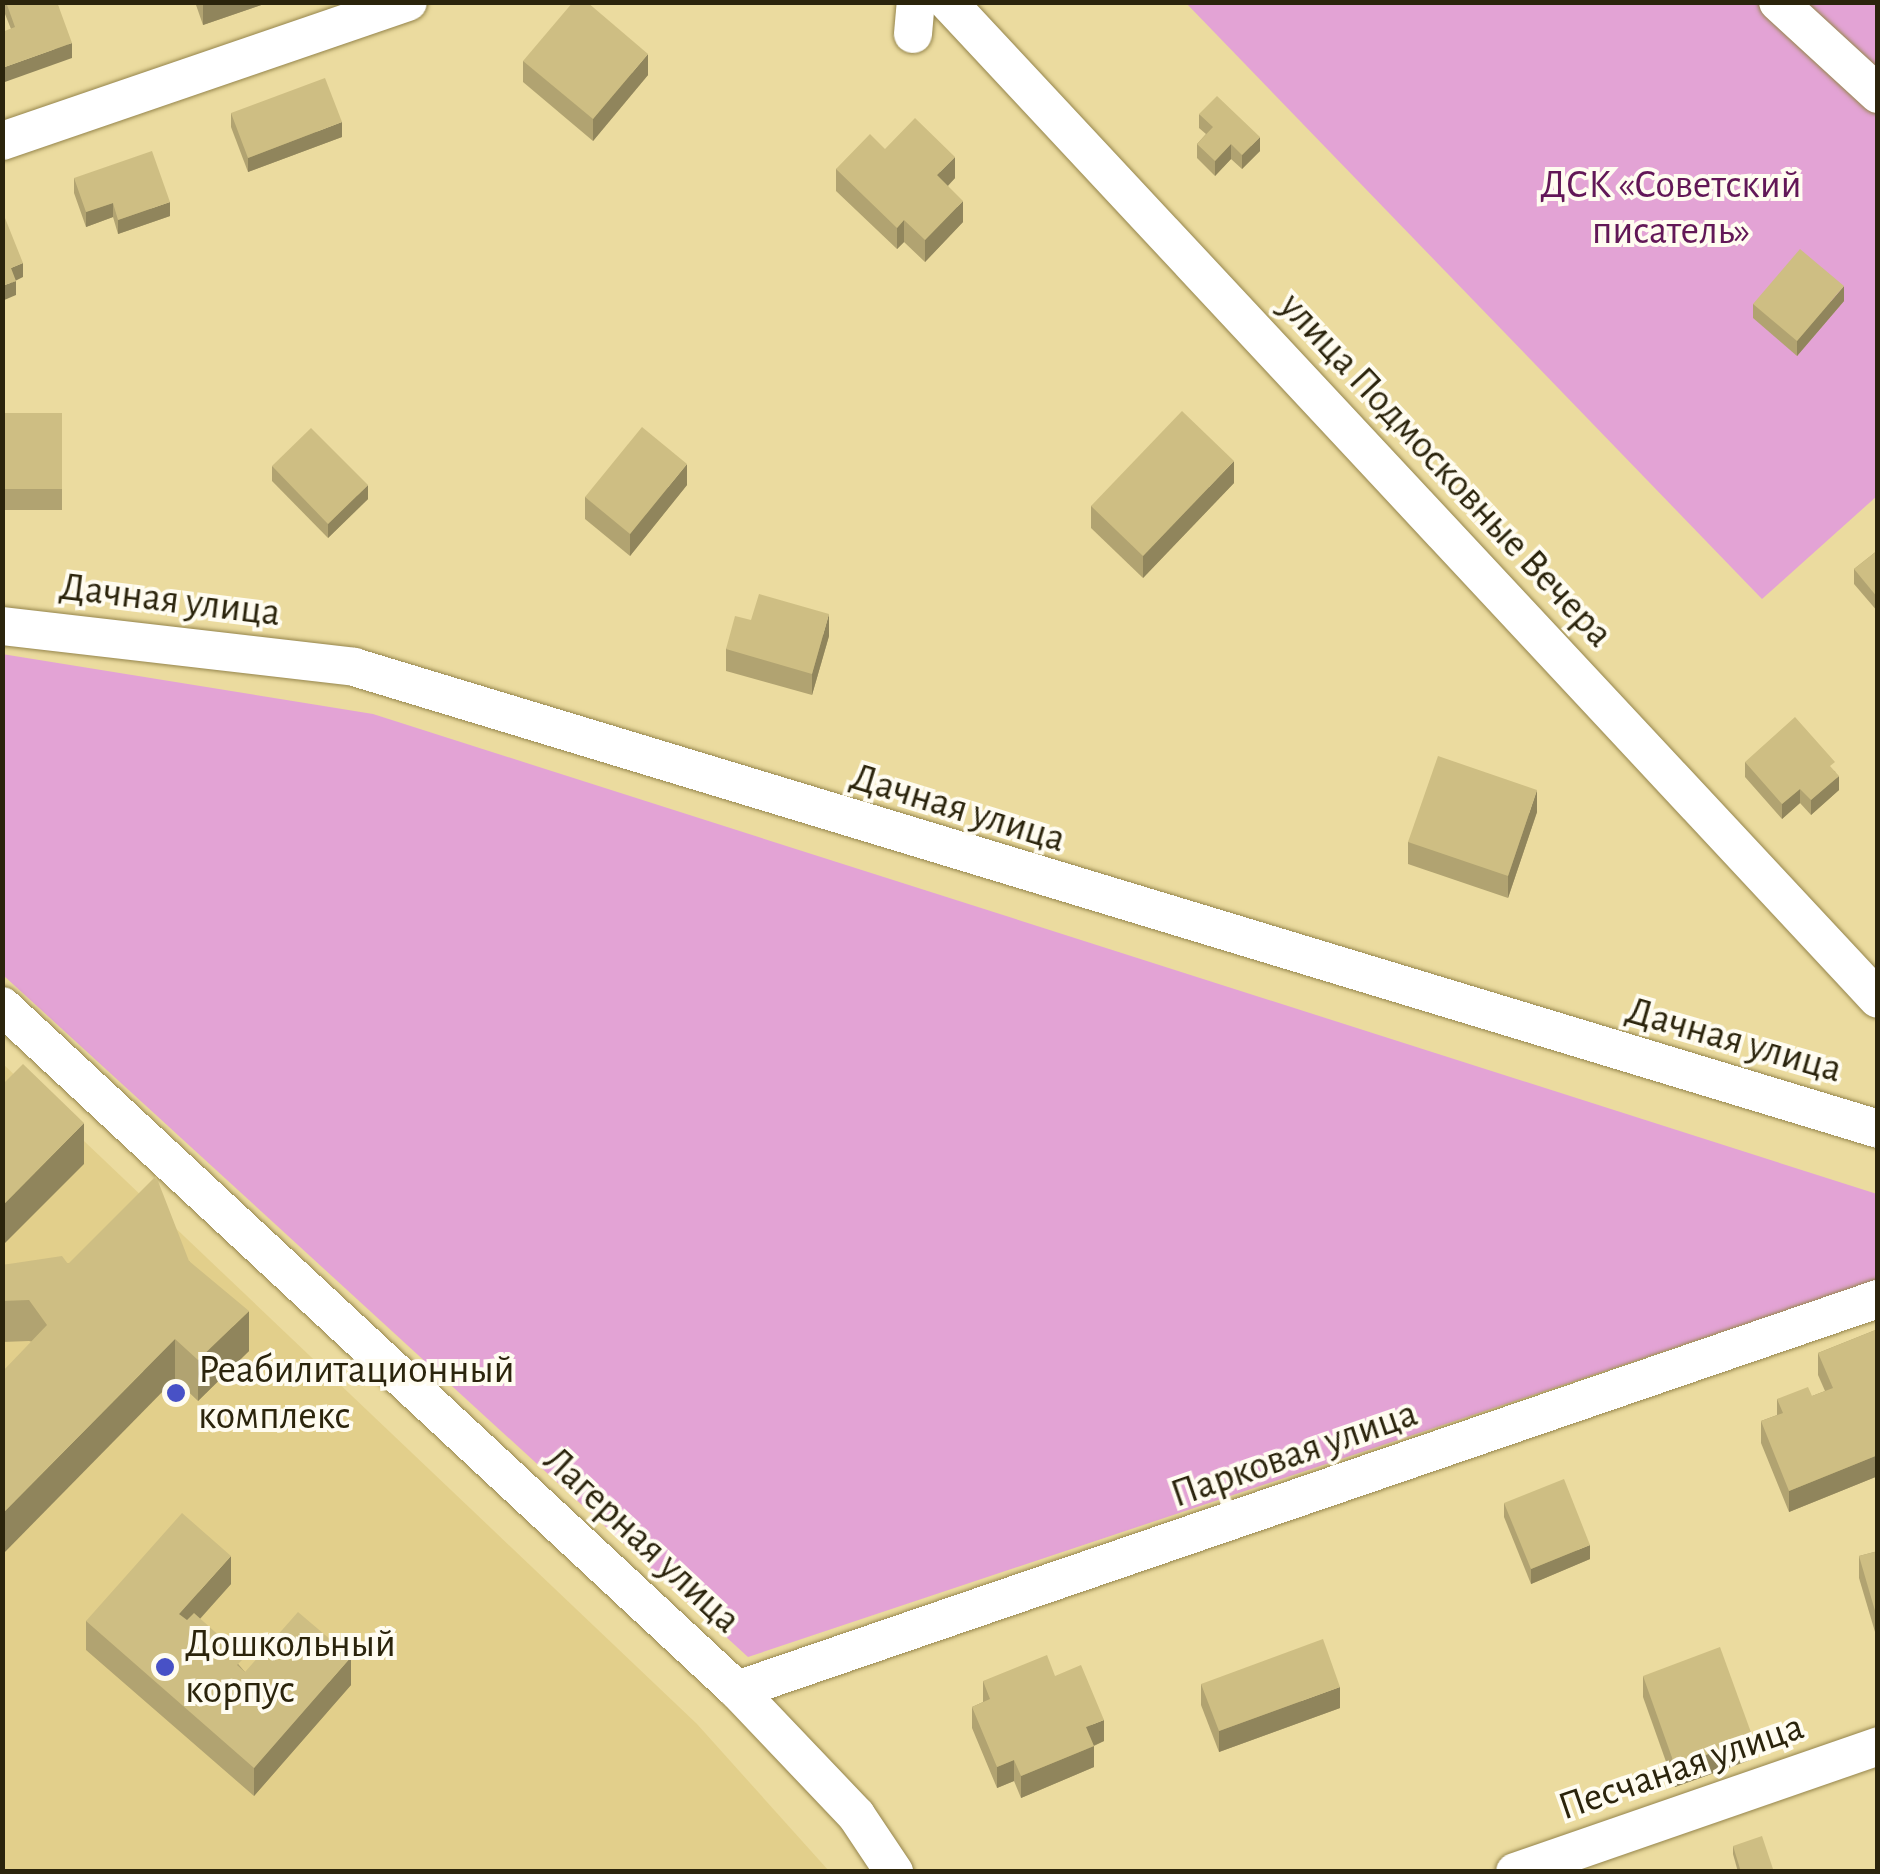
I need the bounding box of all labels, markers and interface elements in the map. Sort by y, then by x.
park label: ДСК «Советский писатель» [1540,161,1802,255]
street label: улица Подмосковные Вечера [1269,283,1623,657]
street label: Дачная улица [57,563,283,637]
street label: Дачная улица [845,753,1071,863]
street label: Дачная улица [1621,986,1847,1094]
place label: Реабилитационный комплекс [198,1346,515,1440]
marker: Реабилитационный комплекс [163,1380,189,1406]
street label: Парковая улица [1164,1389,1424,1519]
street label: Лагерная улица [534,1437,750,1643]
place label: Дошкольный корпус [185,1620,396,1714]
marker: Дошкольный корпус [154,1656,176,1678]
street label: Песчаная улица [1552,1703,1810,1831]

